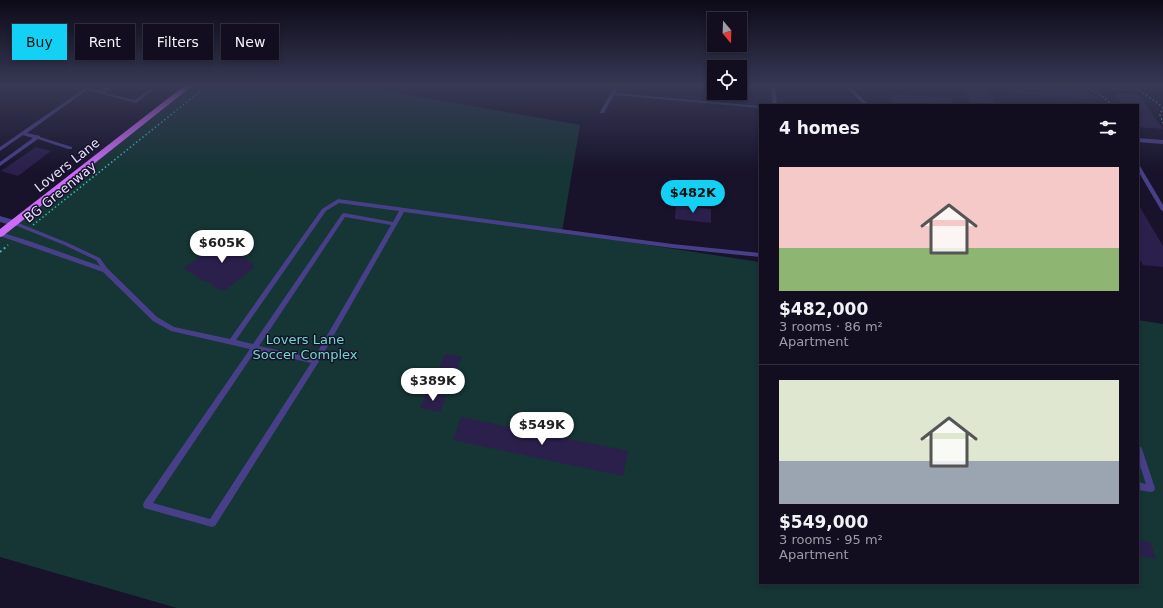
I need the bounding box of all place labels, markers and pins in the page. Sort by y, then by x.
pin: $482K [665,180,721,214]
pin: $605K [194,230,250,264]
pin: $389K [405,368,461,402]
pin: $549K [514,412,570,446]

